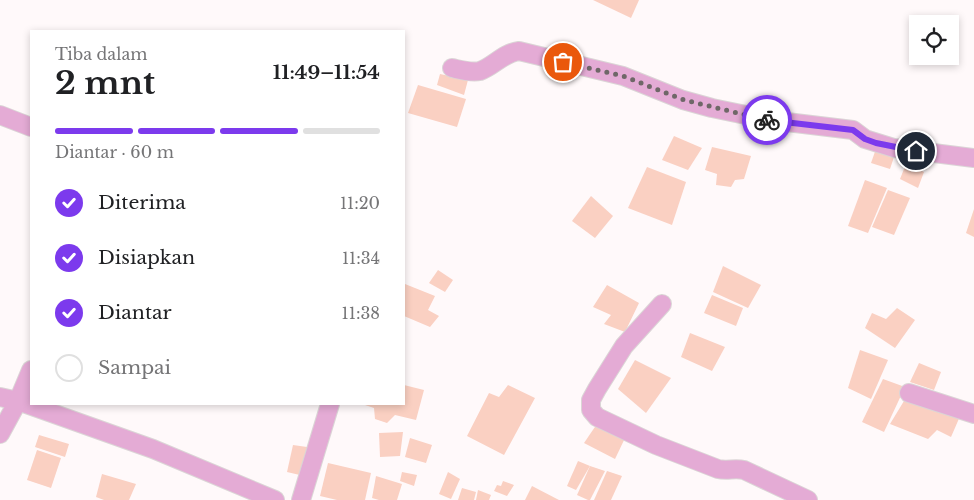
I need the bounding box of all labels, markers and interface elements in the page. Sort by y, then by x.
map controls [909,15,959,65]
button: locate [909,15,959,65]
pin [542,41,584,83]
text: Tiba dalam [55,44,147,64]
icon: bag [549,48,577,76]
text: 11:49–11:54 [273,61,380,84]
text: 2 mnt [55,63,155,103]
courier [742,95,792,145]
icon: bike [753,106,781,134]
pin [895,130,937,172]
icon: home [902,137,930,165]
text: Diantar · 60 m [55,142,174,162]
icon: check [55,189,83,217]
text: Diterima [98,191,186,214]
text: 11:20 [340,193,380,213]
icon: check [55,244,83,272]
text: Disiapkan [98,246,195,269]
text: 11:34 [342,248,380,268]
icon: check [55,299,83,327]
text: Diantar [98,301,172,324]
text: 11:38 [342,303,380,323]
text: Sampai [98,356,171,379]

